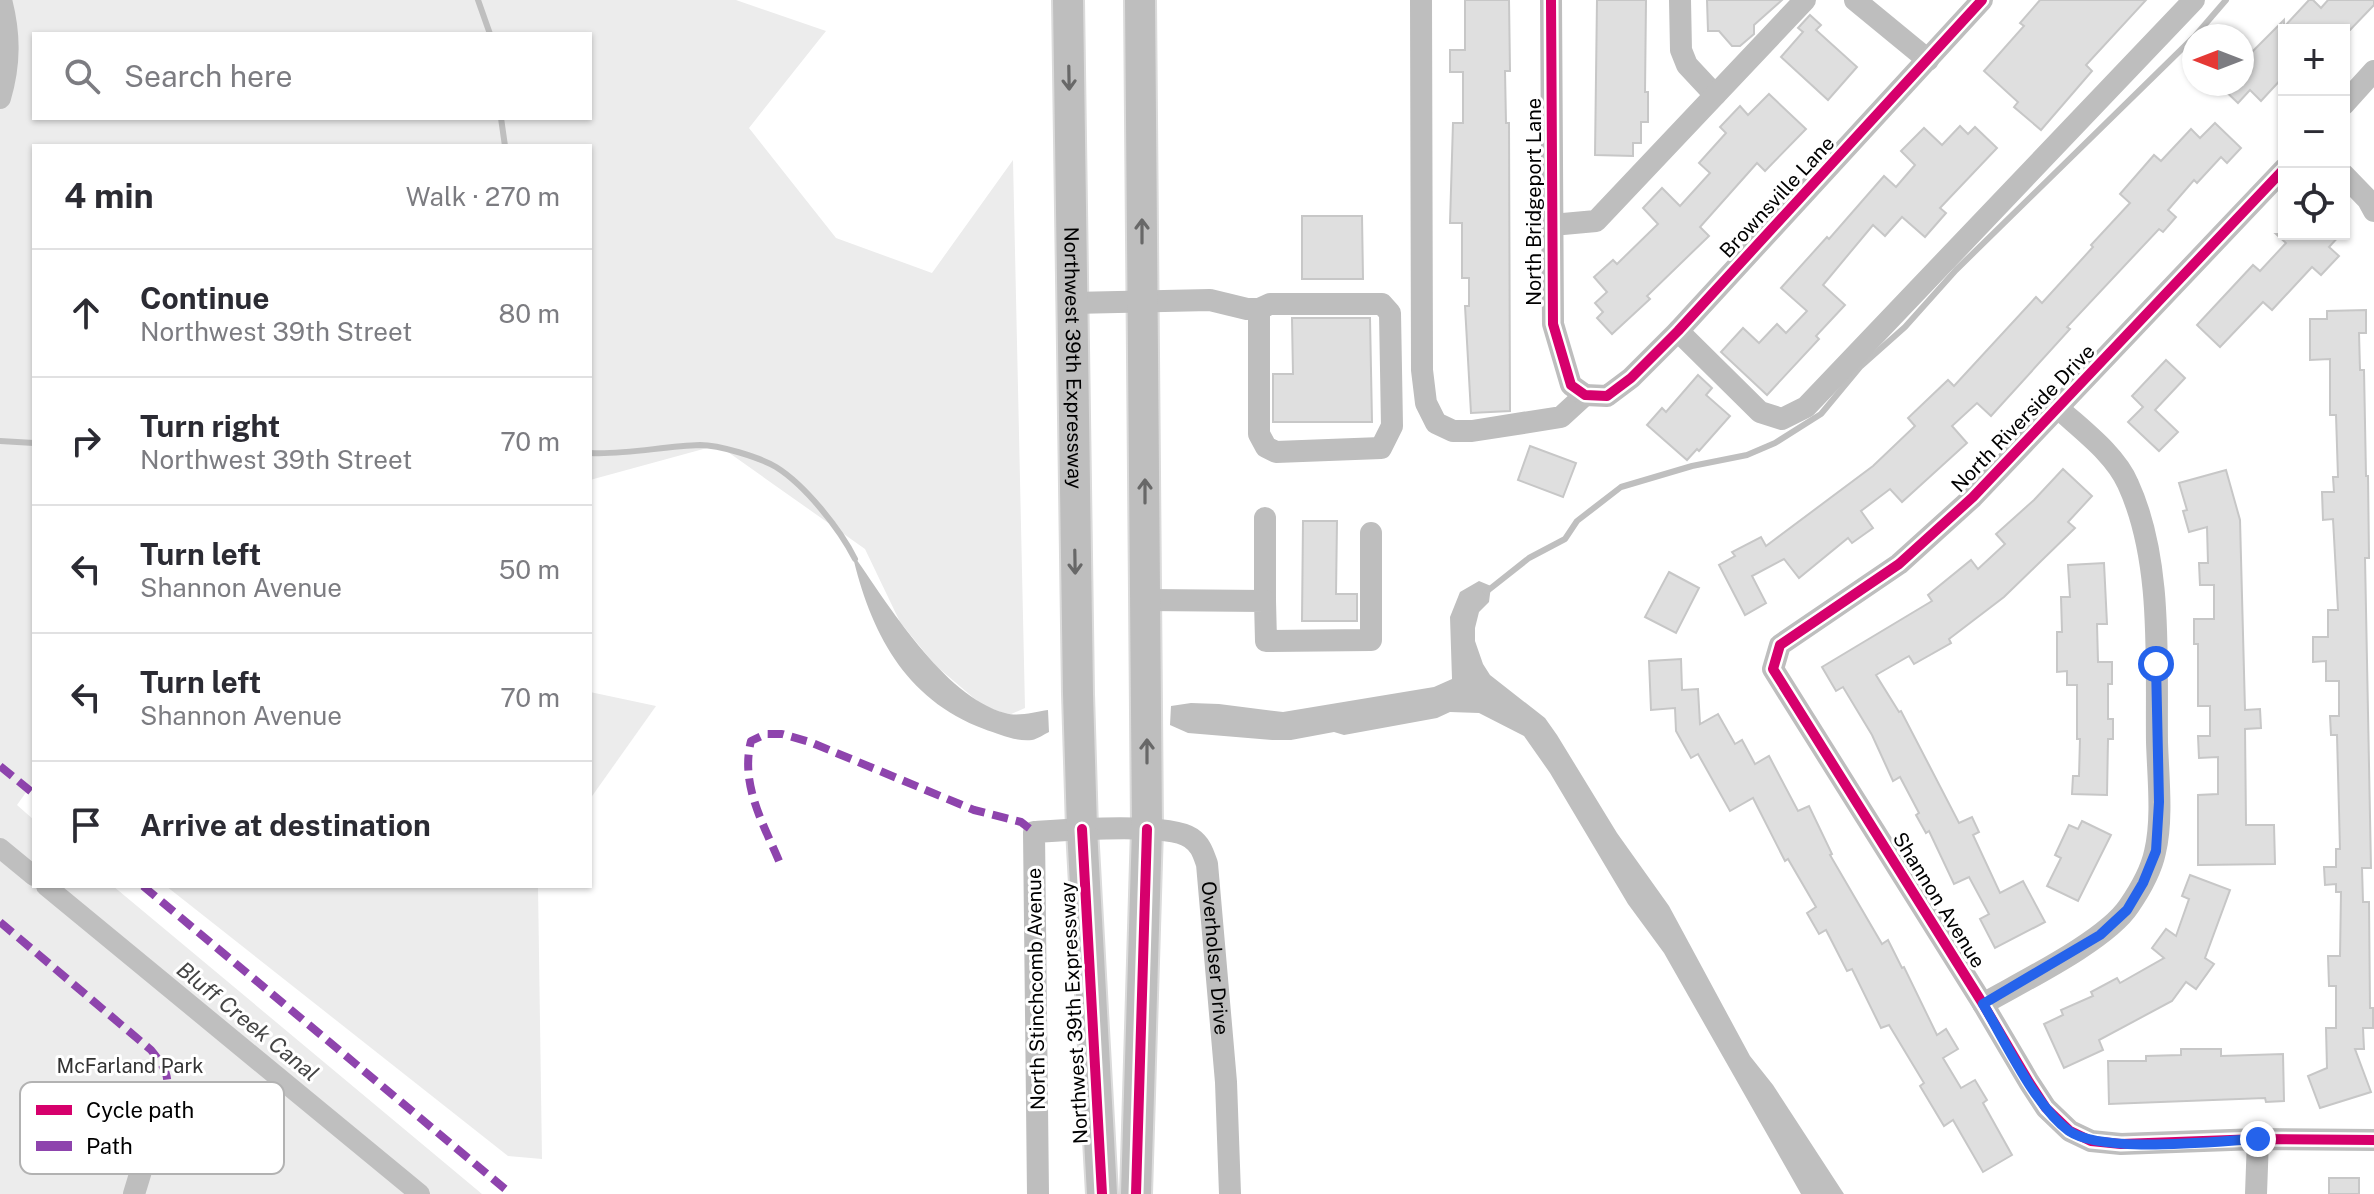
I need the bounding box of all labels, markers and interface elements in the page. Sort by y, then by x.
north arrow [2182,24,2254,96]
map controls [2278,24,2350,240]
button: + [2278,24,2350,96]
search box [32,32,592,120]
icon: search [60,54,104,98]
text: Search here [124,58,292,94]
one-way arrow [1061,64,1077,91]
button: − [2278,96,2350,168]
street label: North Bridgeport Lane [1522,98,1546,306]
street label: Brownsville Lane [1715,131,1839,263]
button: locate [2278,168,2350,240]
text: 4 min [64,176,154,216]
text: Walk · 270 m [406,181,560,212]
one-way arrow [1134,218,1150,245]
street label: Northwest 39th Expressway [1059,227,1087,490]
text: Continue [140,280,270,316]
icon: ahead [64,291,108,335]
text: 80 m [499,298,560,329]
text: Northwest 39th Street [140,316,412,347]
street label: North Riverside Drive [1946,339,2100,497]
text: Turn right [140,408,280,444]
icon: right [64,419,108,463]
text: 70 m [500,426,560,457]
text: Northwest 39th Street [140,444,412,475]
one-way arrow [1137,478,1152,505]
text: Turn left [140,536,261,572]
icon: left [64,547,108,591]
one-way arrow [1067,548,1083,575]
text: 50 m [499,554,560,585]
text: Shannon Avenue [140,572,342,603]
route start [2138,646,2174,682]
text: Turn left [140,664,261,700]
icon: left [64,675,108,719]
text: 70 m [500,682,560,713]
text: Shannon Avenue [140,700,342,731]
one-way arrow [1139,738,1155,765]
icon: arrive [64,803,108,847]
text: Arrive at destination [140,807,431,843]
street label: Shannon Avenue [1888,828,1990,972]
street label: North Stinchcomb Avenue [1022,868,1050,1110]
street label: Overholser Drive [1197,880,1234,1036]
street label: Northwest 39th Expressway [1055,881,1093,1145]
water label: Bluff Creek Canal [172,956,324,1086]
park label: McFarland Park [57,1054,203,1078]
legend [20,1082,284,1174]
text: Cycle path [86,1097,194,1123]
route end [2240,1121,2276,1157]
text: Path [86,1133,133,1159]

